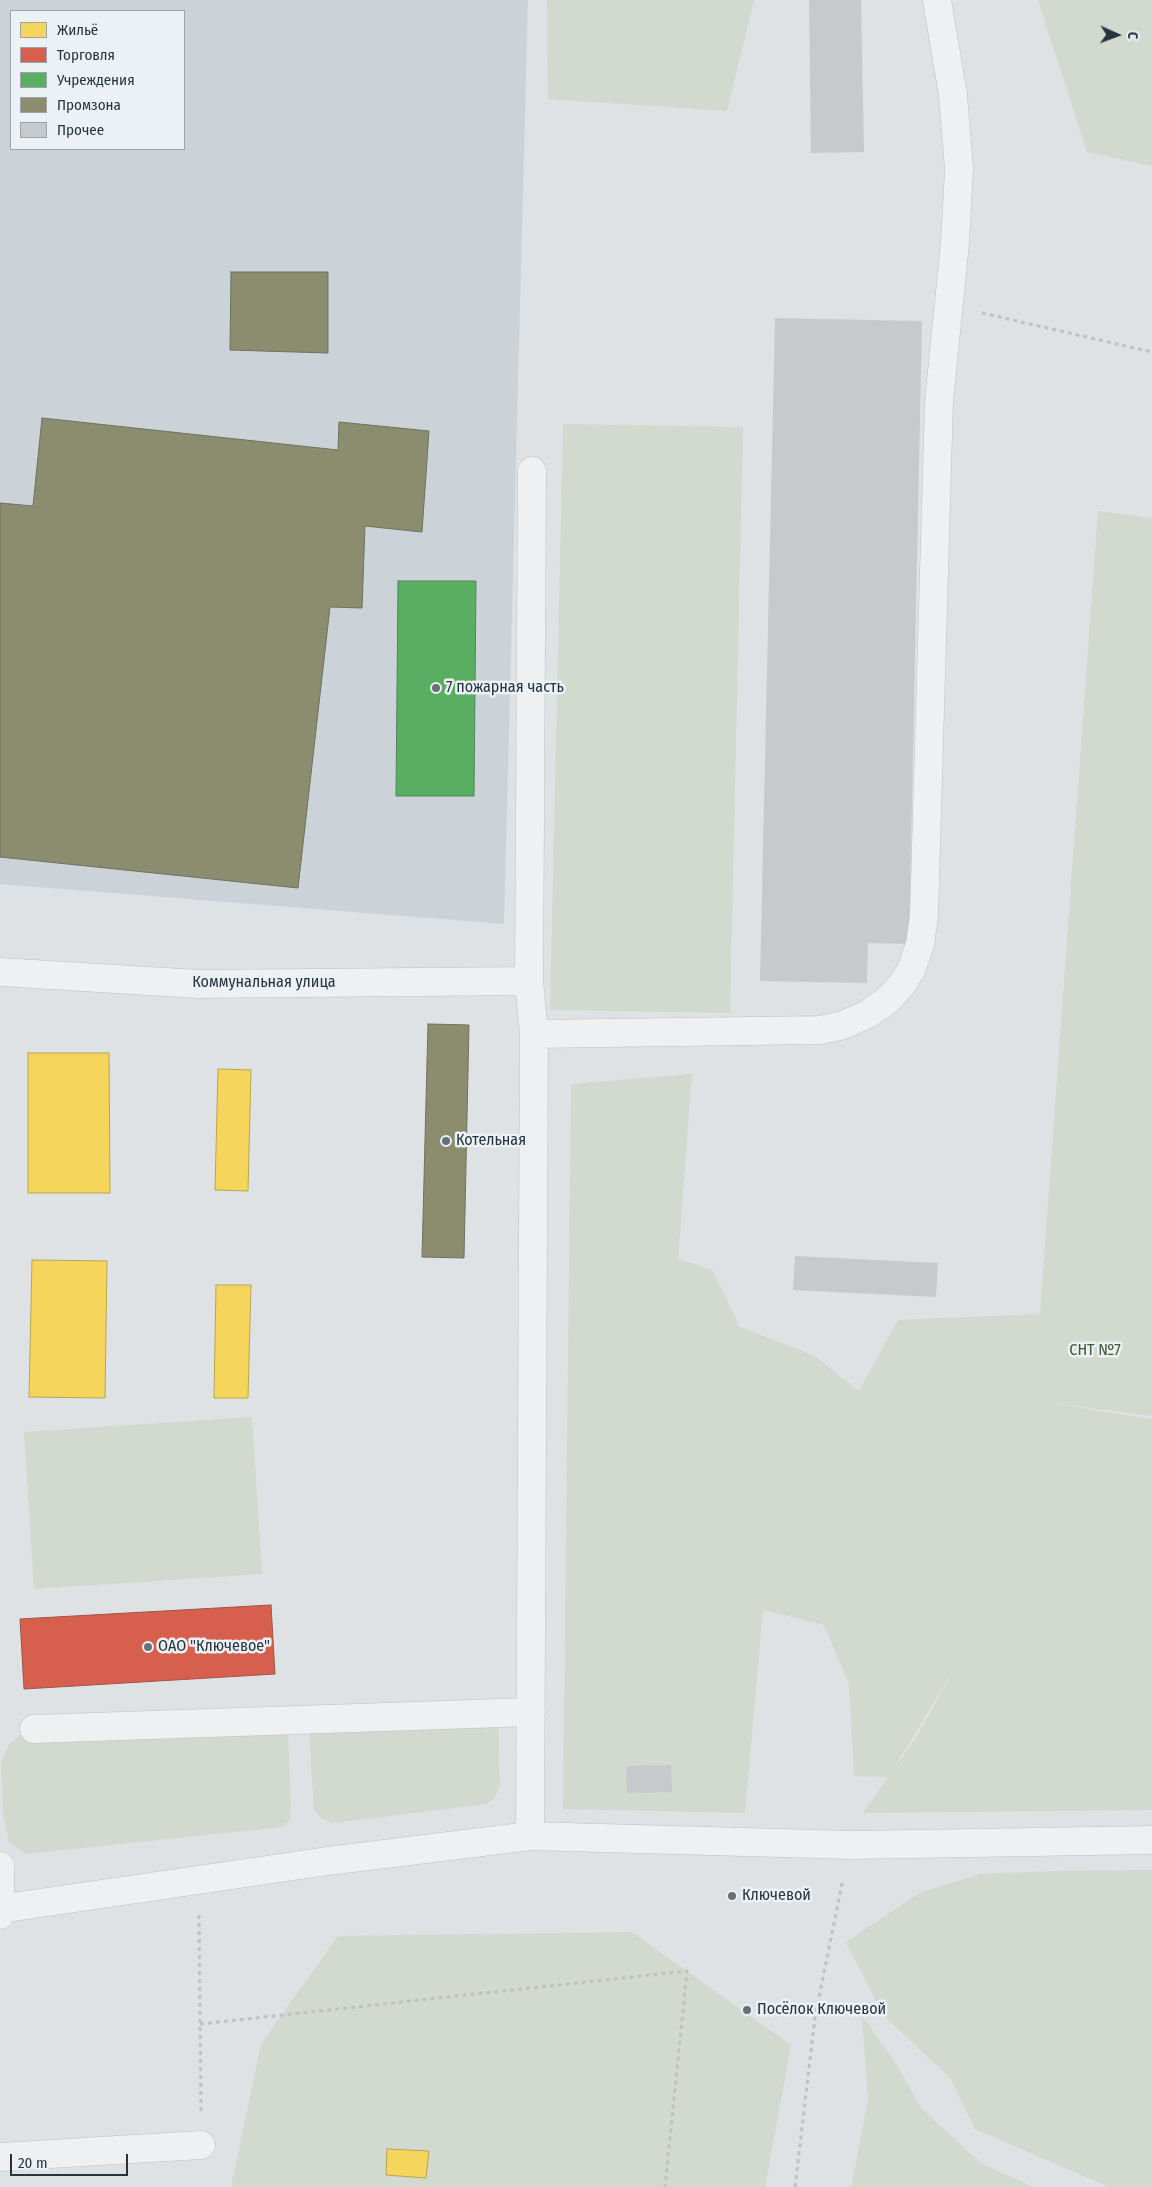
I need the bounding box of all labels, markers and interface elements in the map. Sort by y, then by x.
legend [10,10,185,150]
north arrow [1092,10,1142,60]
text: Жильё [57,21,98,39]
text: С [1124,32,1141,40]
text: Торговля [57,46,115,64]
text: Учреждения [57,71,135,89]
text: Промзона [57,96,121,114]
text: Прочее [57,121,104,139]
place label: 7 пожарная часть [446,678,564,698]
marker: 7 пожарная часть [430,682,442,694]
street label: Коммунальная улица [192,973,336,993]
place label: Котельная [456,1131,526,1151]
marker: Котельная [440,1135,452,1147]
park label: СНТ №7 [1069,1341,1121,1361]
place label: ОАО "Ключевое" [158,1637,270,1657]
marker: ОАО "Ключевое" [142,1641,154,1653]
place label: Ключевой [742,1886,811,1906]
marker: Ключевой [726,1890,738,1902]
place label: Посёлок Ключевой [757,2000,886,2020]
marker: Посёлок Ключевой [741,2004,753,2016]
scale bar [12,2144,130,2176]
text: 20 m [18,2154,48,2172]

